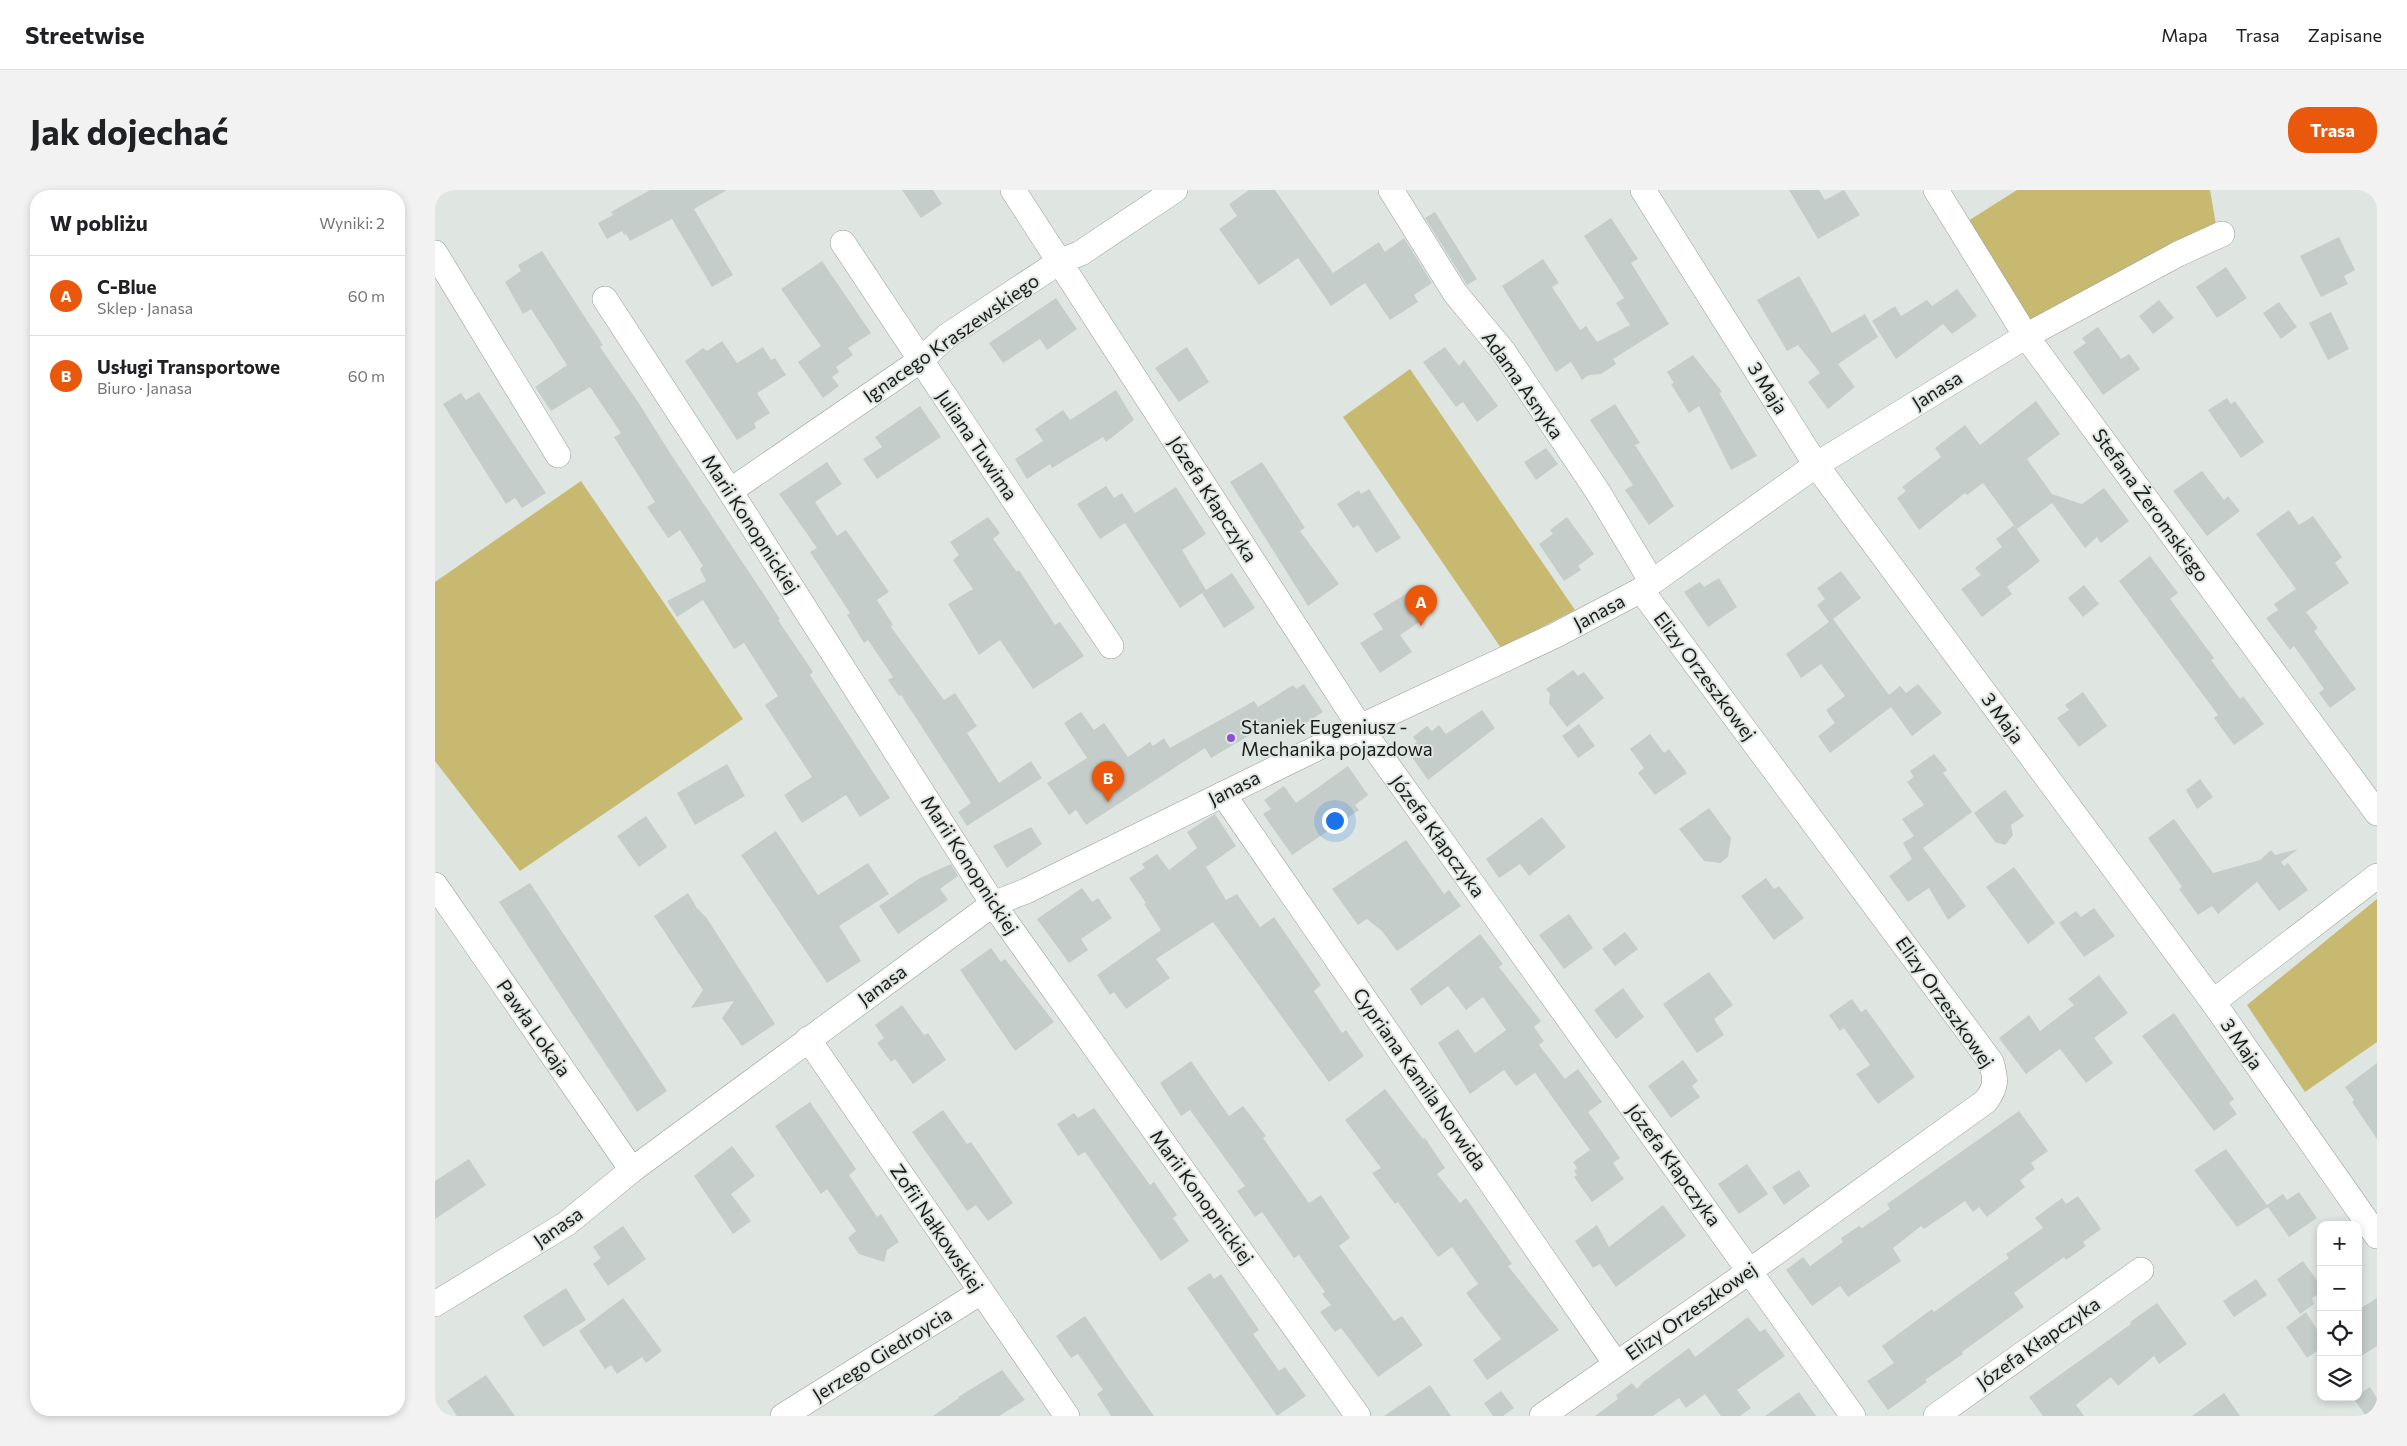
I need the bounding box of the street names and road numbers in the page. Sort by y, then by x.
street label: Ignacego Kraszewskiego [858,268,1043,407]
street label: Adama Asnyka [1478,326,1569,443]
street label: 3 Maja [1744,357,1793,418]
street label: Janasa [1907,365,1966,414]
street label: Juliana Tuwima [932,385,1023,504]
street label: Stefana Żeromskiego [2088,424,2215,586]
street label: Józefa Kłapczyka [1164,431,1263,566]
street label: Marii Konopnickiej [698,450,805,598]
street label: Janasa [1569,589,1628,635]
street label: Elizy Orzeszkowej [1650,607,1761,745]
street label: 3 Maja [1977,688,2030,748]
street label: Janasa [1204,765,1263,810]
street label: Józefa Kłapczyka [1386,770,1490,901]
street label: Marii Konopnickiej [917,791,1024,939]
street label: Elizy Orzeszkowej [1891,932,1999,1072]
street label: Janasa [853,959,911,1010]
street label: Pawła Lokaja [492,975,576,1081]
street label: Cypriana Kamila Norwida [1349,983,1492,1174]
street label: 3 Maja [2217,1014,2268,1074]
street label: Józefa Kłapczyka [1622,1099,1726,1230]
street label: Marii Konopnickiej [1146,1125,1259,1269]
street label: Zofii Nałkowskiej [886,1159,989,1296]
street label: Janasa [529,1201,587,1252]
street label: Elizy Orzeszkowej [1621,1257,1761,1365]
street label: Józefa Kłapczyka [1972,1291,2104,1394]
street label: Jerzego Giedroycia [808,1302,955,1406]

